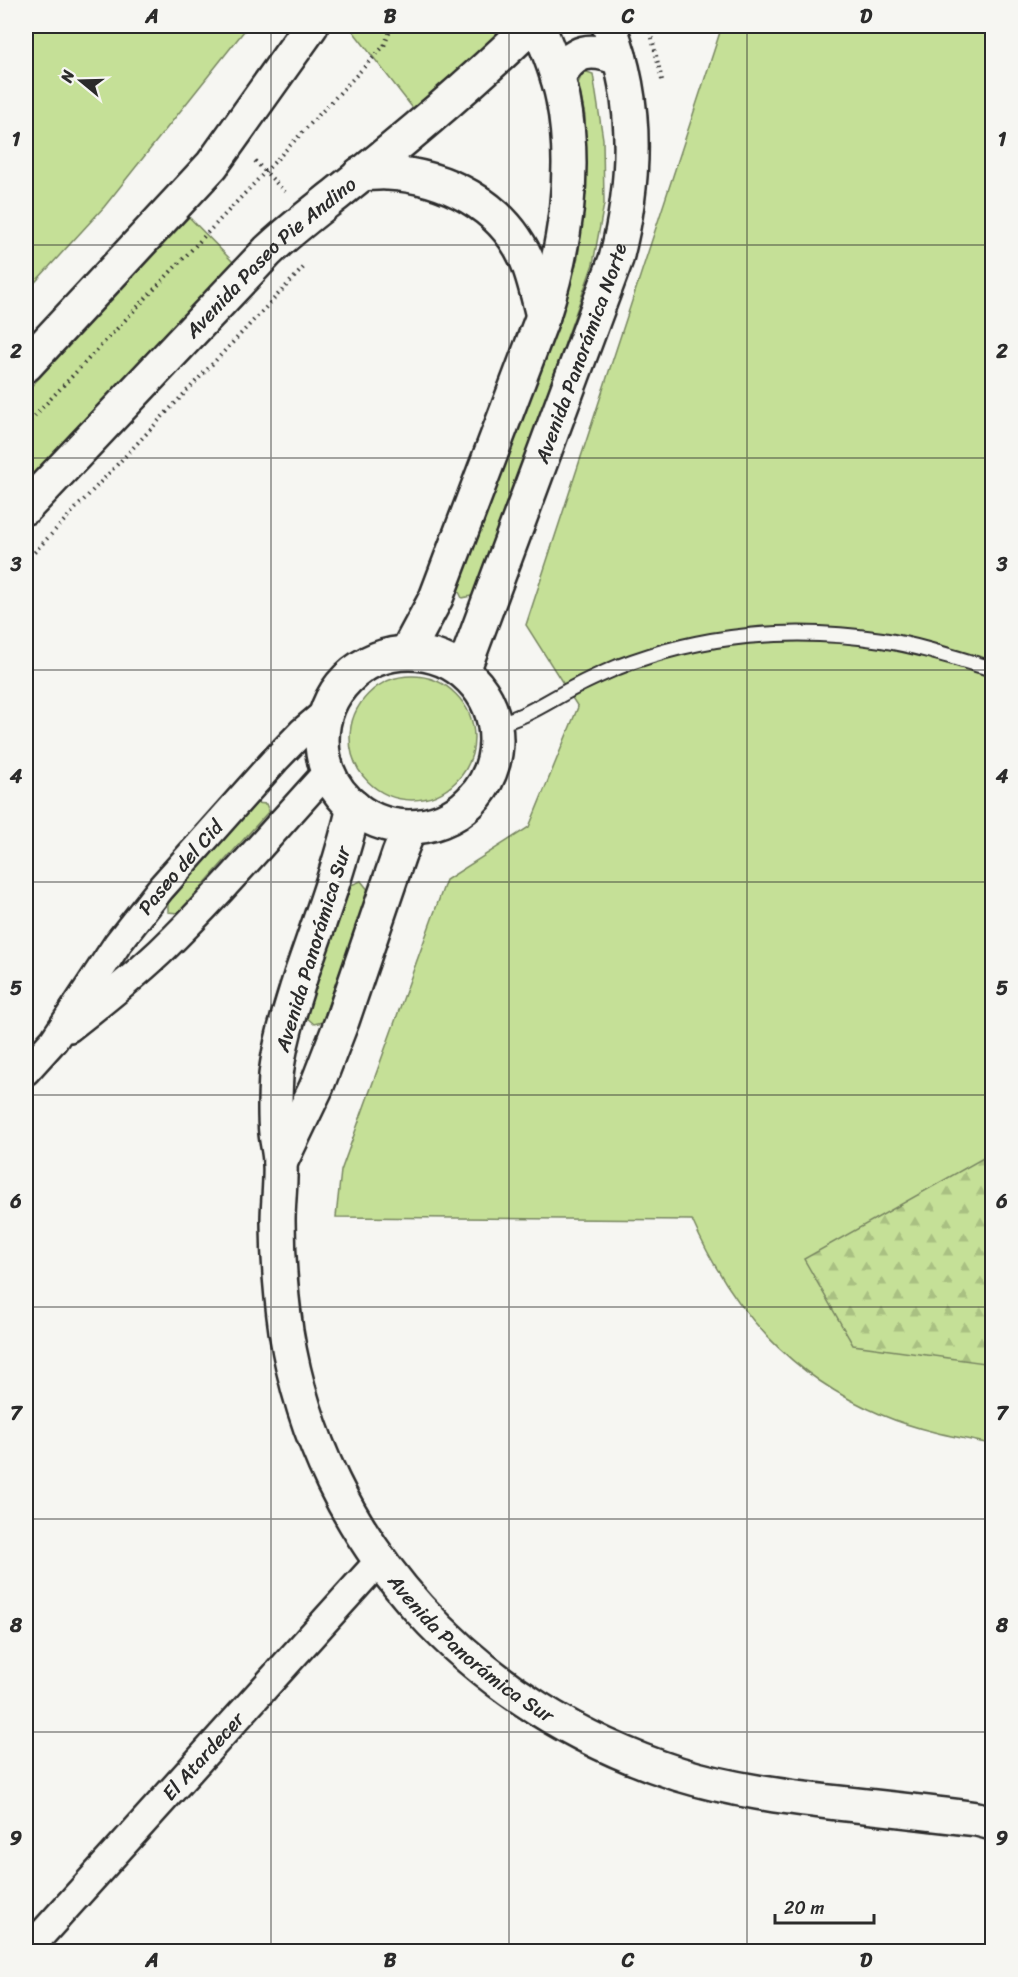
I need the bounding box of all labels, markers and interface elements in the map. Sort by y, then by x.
text: A [144,0,159,34]
text: B [384,0,397,34]
text: C [621,0,635,34]
text: D [860,0,873,34]
north arrow [51,51,111,111]
text: N [51,65,83,87]
text: 1 [12,122,21,157]
text: 1 [998,122,1007,157]
street label: Avenida Paseo Pie Andino [176,167,364,347]
street label: Avenida Panorámica Norte [524,239,637,469]
text: 2 [9,334,22,369]
text: 2 [995,334,1008,369]
text: 3 [10,547,22,582]
text: 3 [996,547,1008,582]
text: 4 [9,759,23,794]
text: 4 [995,759,1009,794]
street label: Paseo del Cid [129,811,233,923]
street label: Avenida Panorámica Sur [265,840,362,1057]
text: 5 [10,971,22,1006]
text: 5 [996,971,1008,1006]
text: 6 [9,1184,22,1219]
text: 6 [995,1184,1008,1219]
text: 7 [10,1396,23,1431]
text: 7 [996,1396,1009,1431]
street label: Avenida Panorámica Sur [378,1565,563,1733]
text: 8 [9,1608,23,1643]
text: 8 [995,1608,1009,1643]
street label: El Atardecer [153,1703,254,1809]
text: 9 [10,1821,22,1856]
text: 9 [996,1821,1008,1856]
scale bar [775,1887,874,1925]
text: 20 m [784,1892,824,1924]
text: A [144,1943,159,1977]
text: B [384,1943,397,1977]
text: C [621,1943,635,1977]
text: D [860,1943,873,1977]

